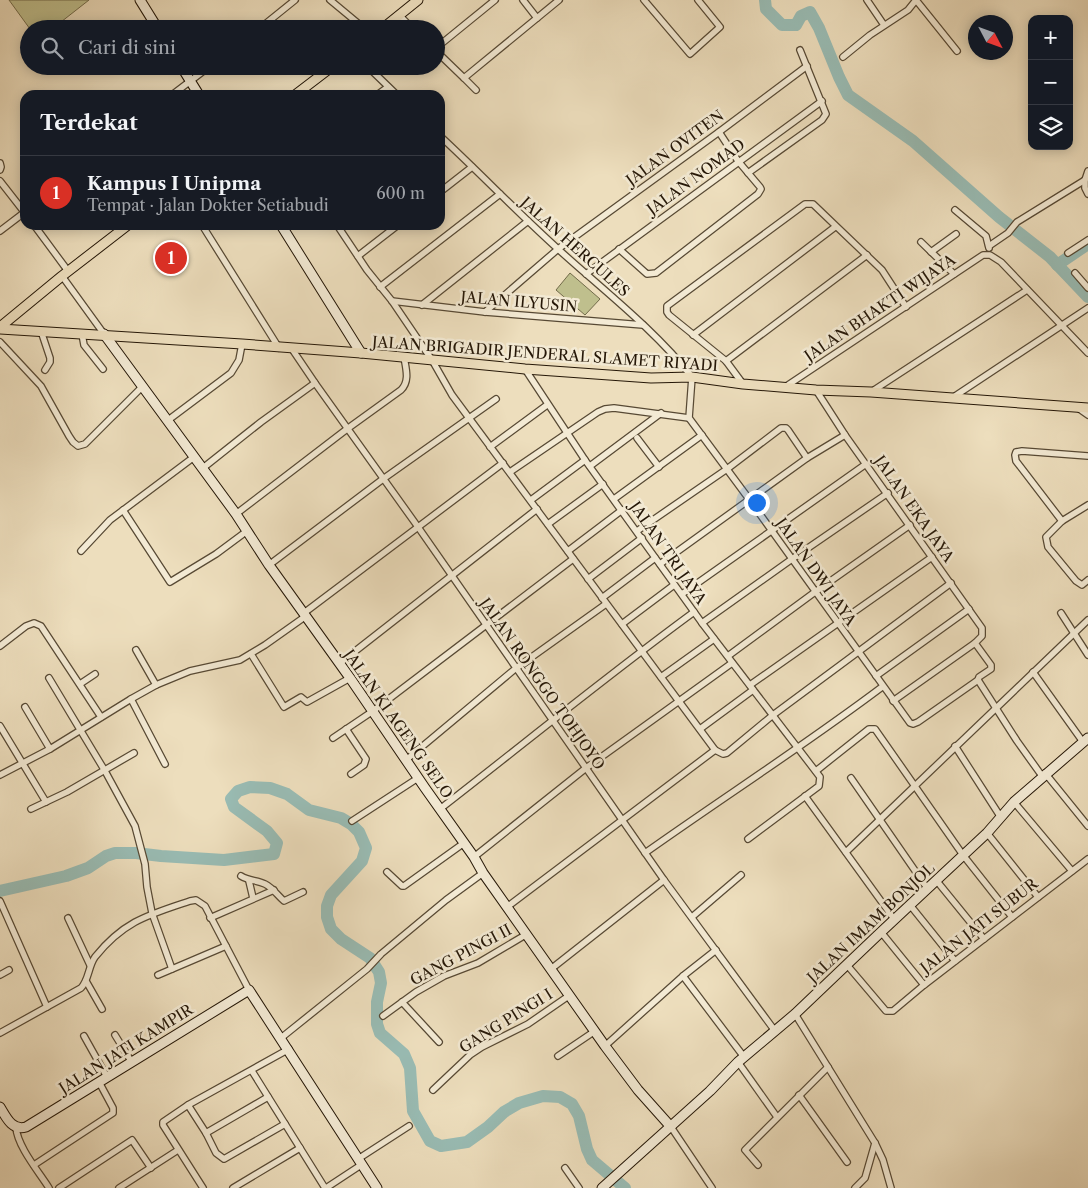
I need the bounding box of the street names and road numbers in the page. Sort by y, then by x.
street label: JALAN OVITEN [620,106,727,191]
street label: JALAN NOMAD [641,135,749,220]
street label: JALAN HERCULES [515,191,634,301]
street label: JALAN BHAKTI WIJAYA [799,249,960,366]
street label: JALAN ILYUSIN [458,287,578,316]
street label: JALAN BRIGADIR JENDERAL SLAMET RIYADI [369,332,719,375]
street label: JALAN EKA JAYA [869,450,959,567]
street label: JALAN TRI JAYA [625,496,711,609]
street label: JALAN DWI JAYA [771,512,861,630]
street label: JALAN RONGGO TOHJOYO [475,592,609,773]
street label: JALAN KI AGENG SELO [339,644,457,802]
street label: JALAN IMAM BONJOL [801,858,939,988]
street label: JALAN JATI SUBUR [915,873,1042,979]
street label: GANG PINGI II [407,920,515,989]
street label: GANG PINGI I [456,984,556,1057]
street label: JALAN JATI KAMPIR [54,999,197,1099]

